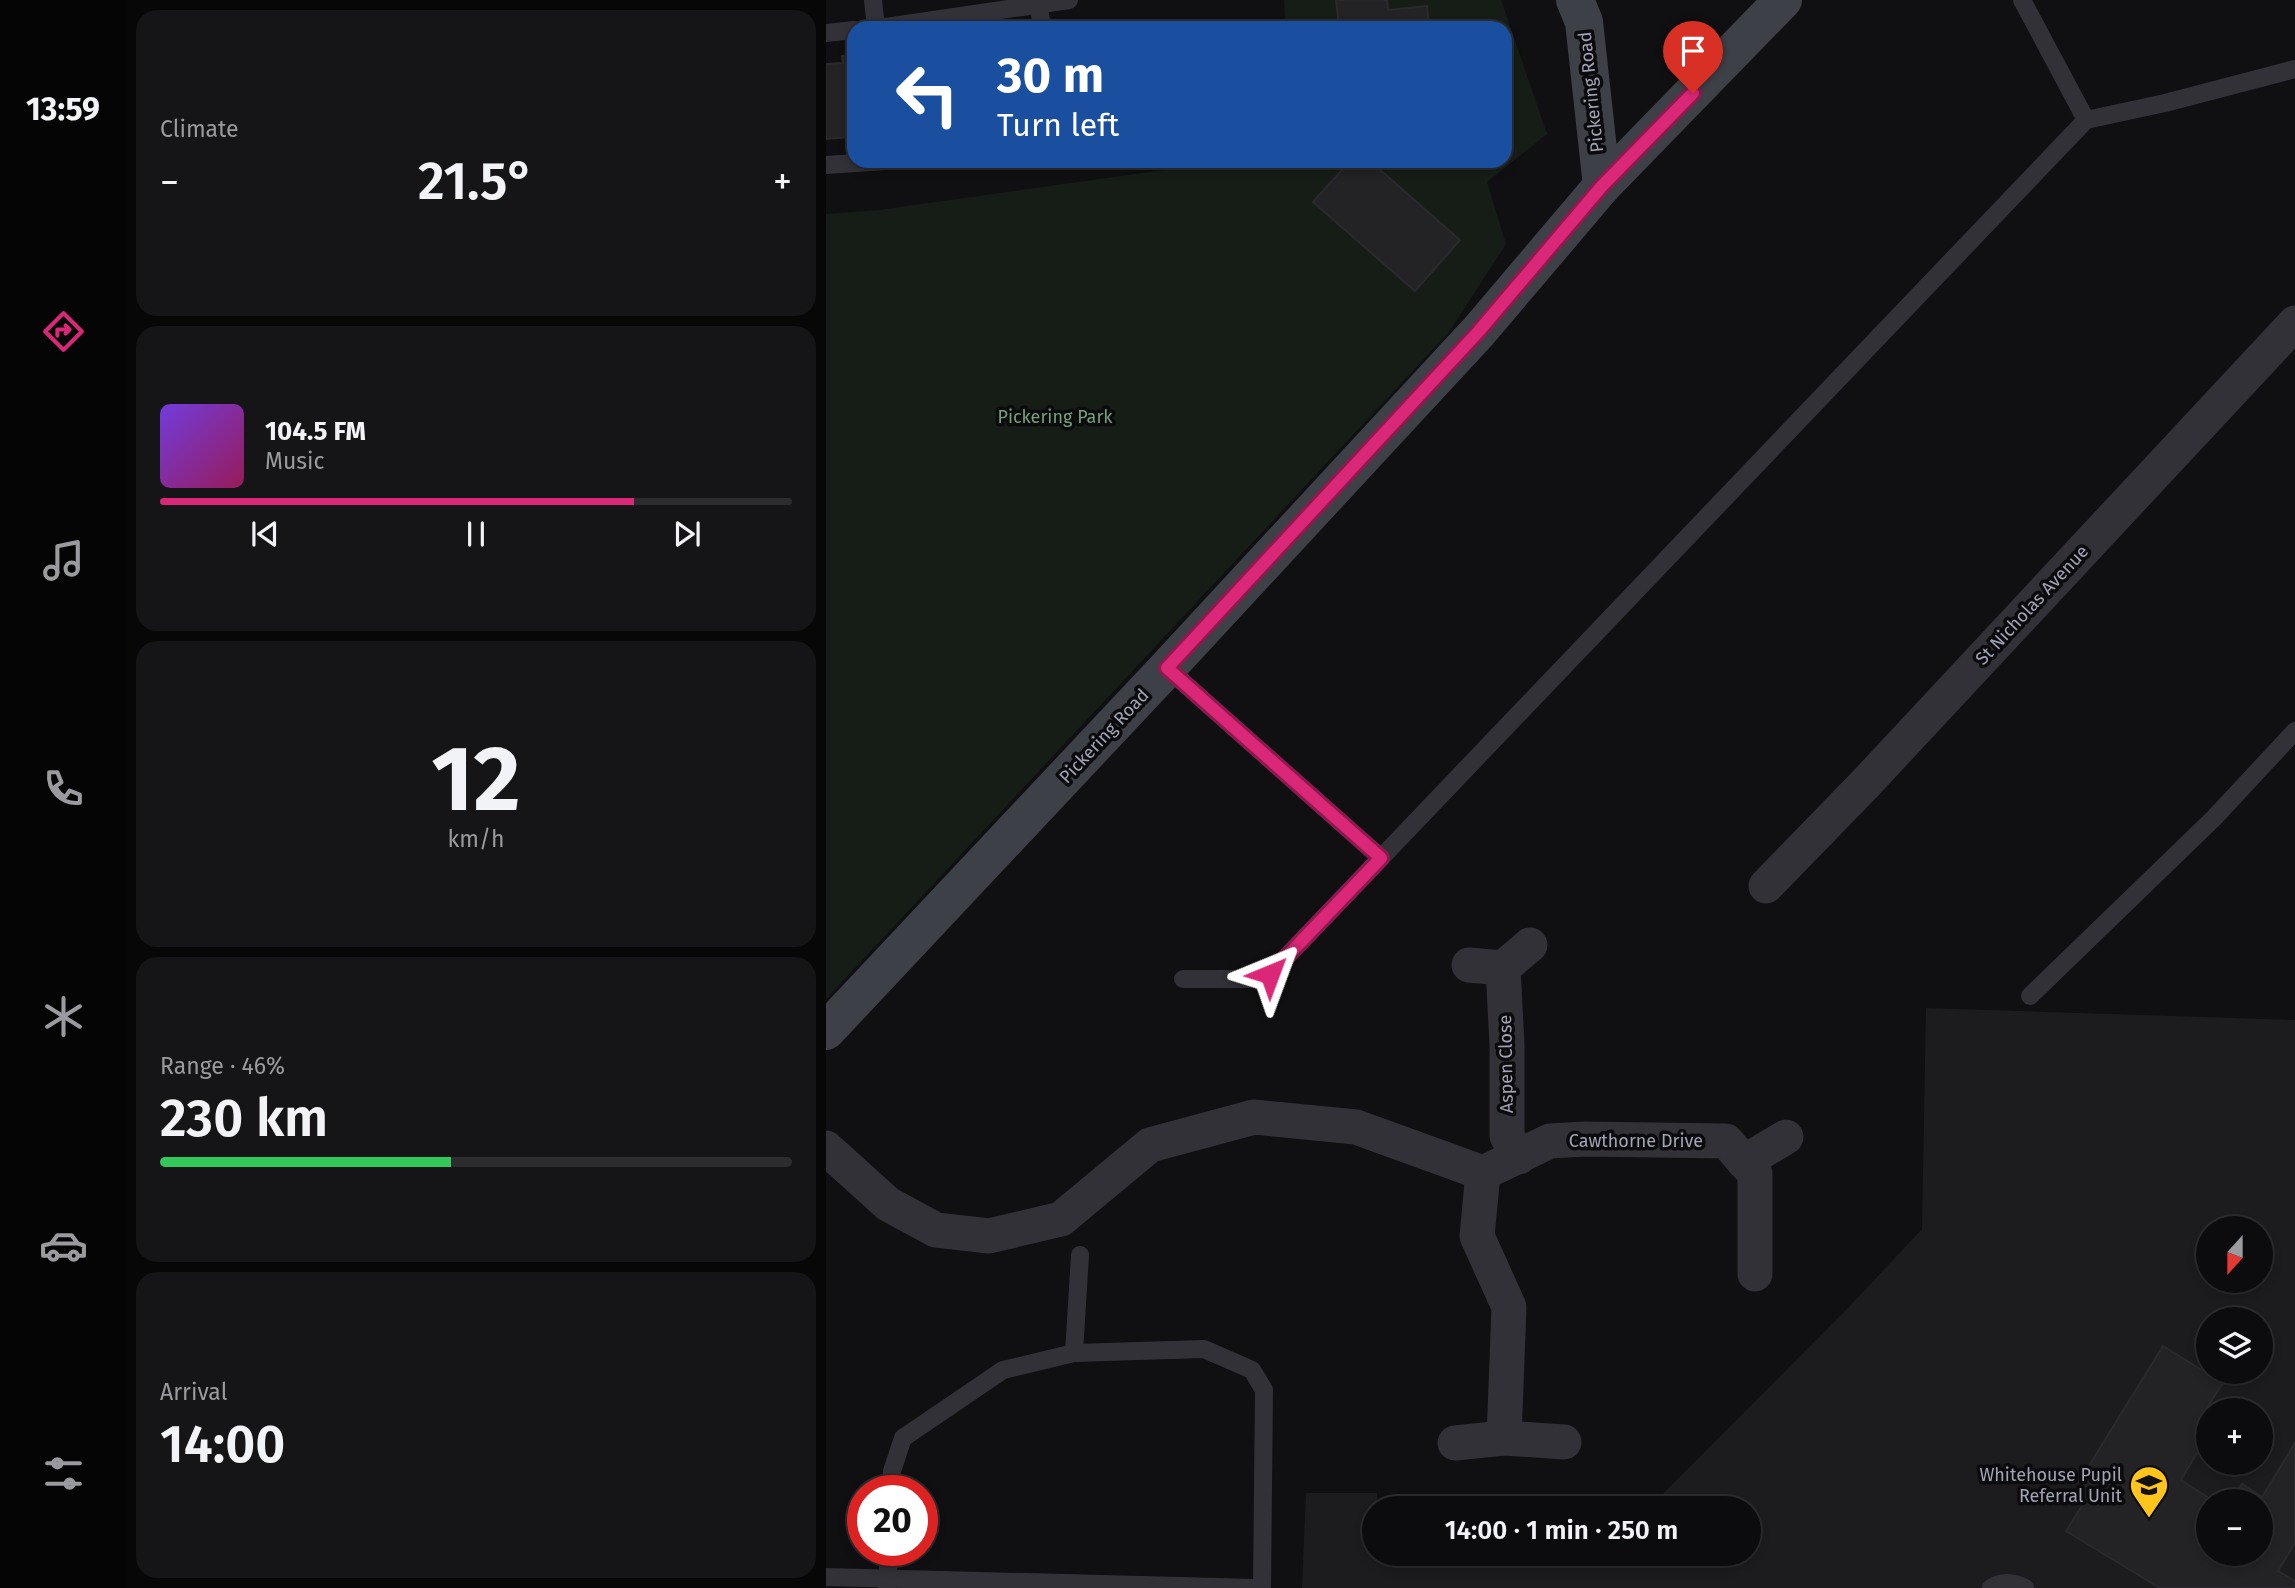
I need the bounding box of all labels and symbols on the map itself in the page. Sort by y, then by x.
pin [1663,21,1723,93]
street label: Pickering Road [1574,31,1608,153]
park label: Pickering Park [997,406,1113,428]
street label: St Nicholas Avenue [1971,541,2093,669]
street label: Pickering Road [1055,684,1153,788]
position arrow [1233,937,1307,1011]
street label: Aspen Close [1494,1015,1518,1113]
street label: Cawthorne Drive [1569,1130,1703,1152]
north arrow [2196,1216,2273,1293]
place label: Whitehouse Pupil Referral Unit [1979,1464,2122,1507]
school or university icon: Whitehouse Pupil Referral Unit [2128,1464,2170,1519]
speed limit sign: 20 [847,1475,938,1566]

